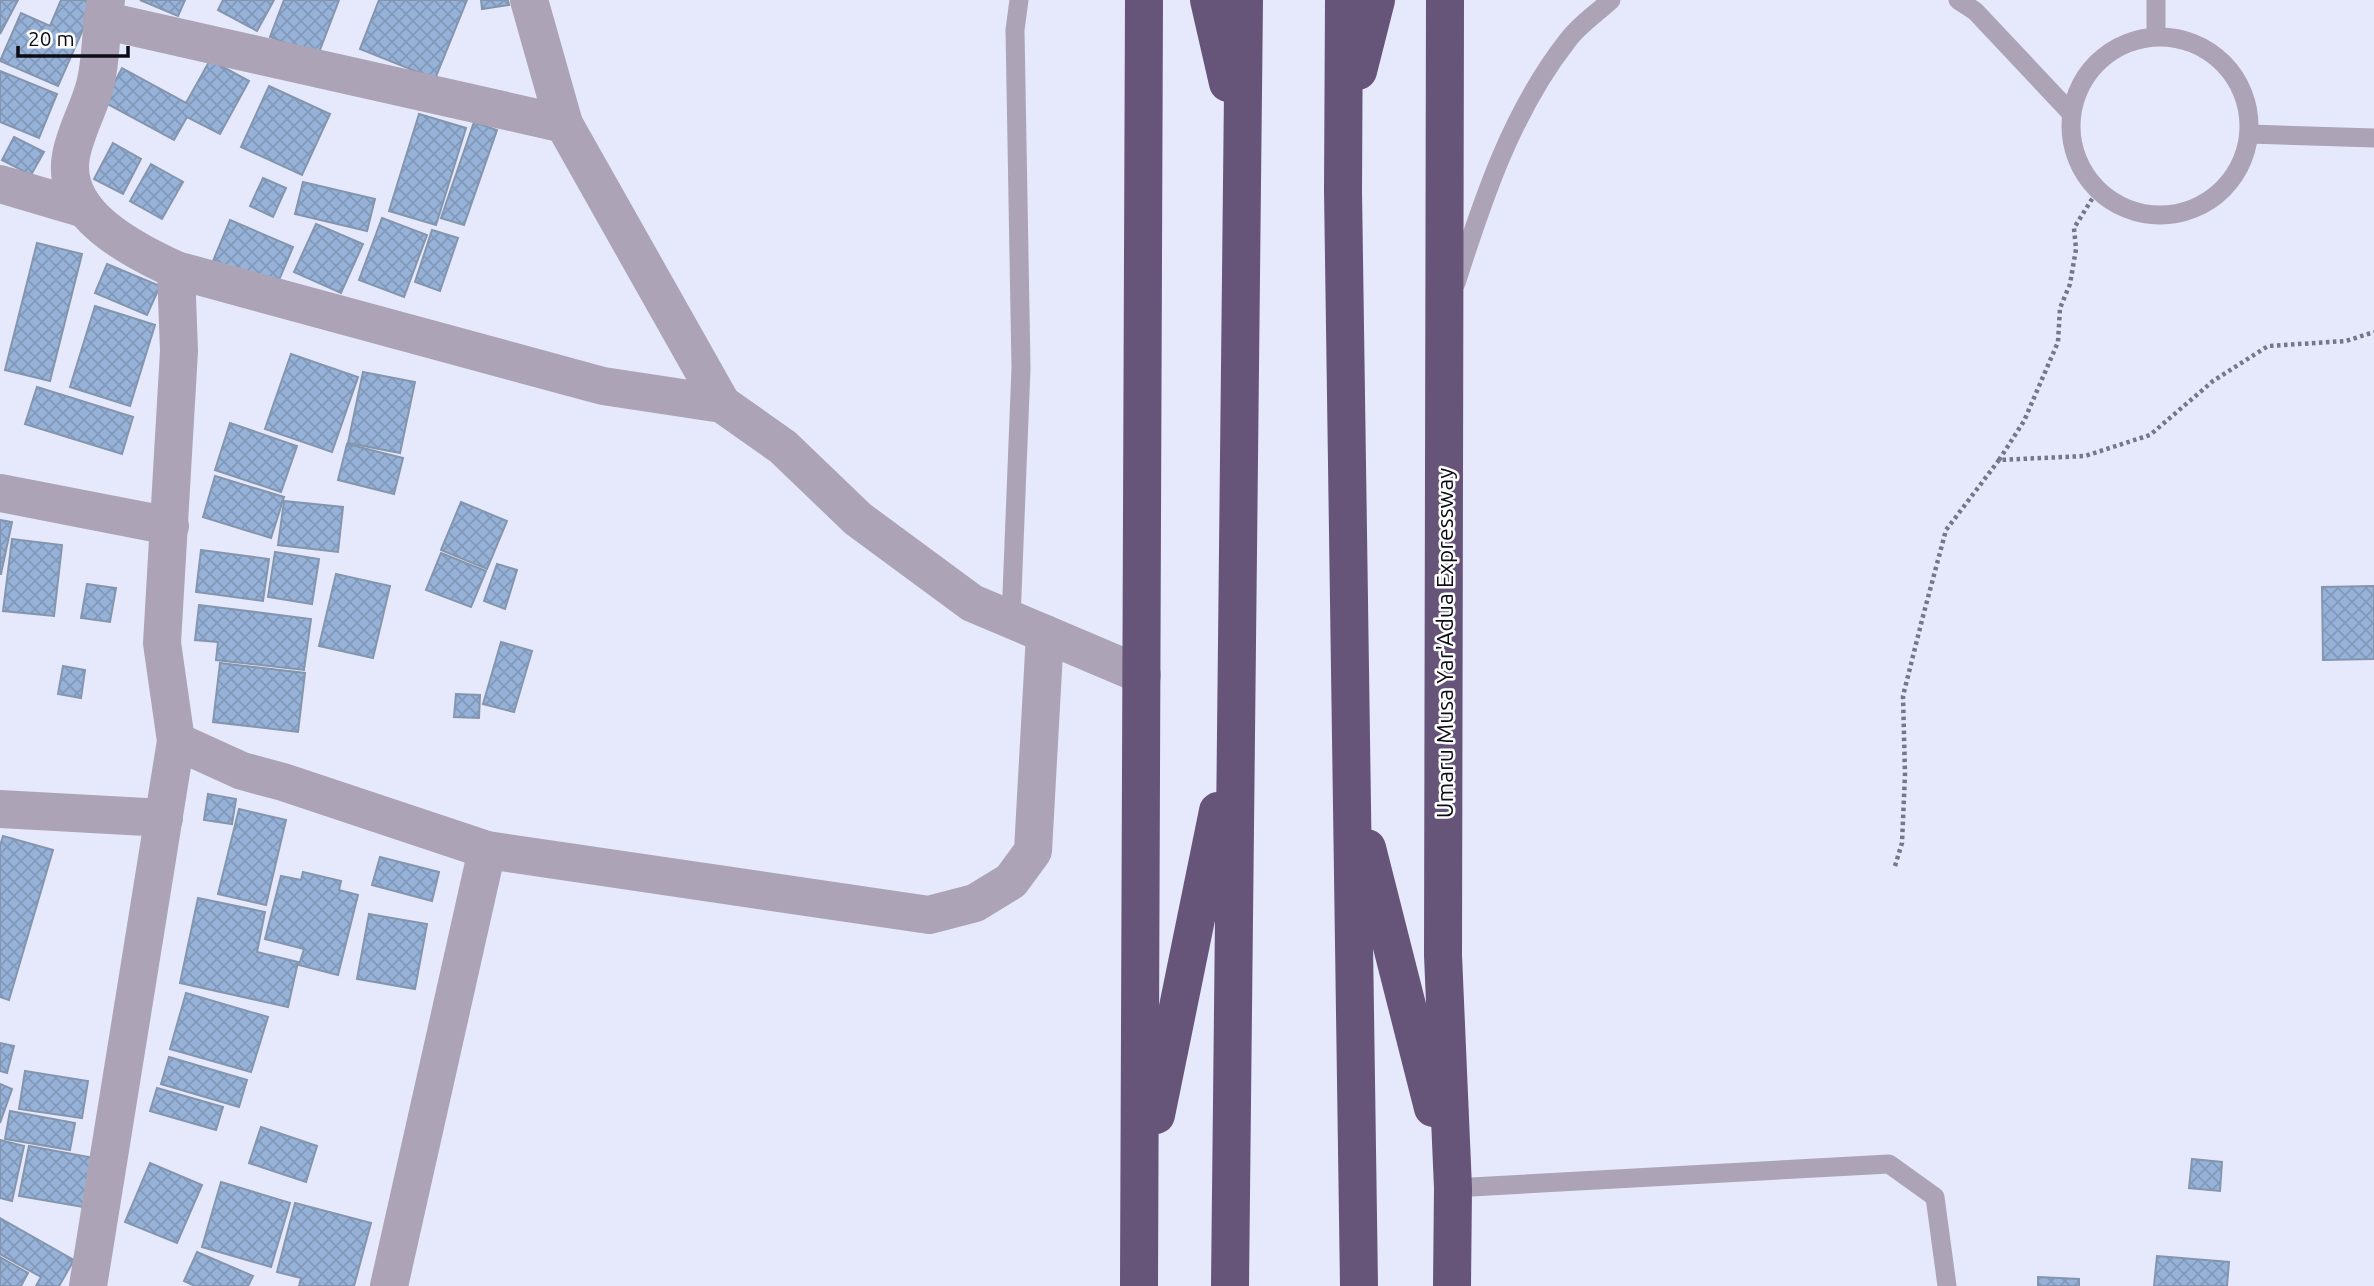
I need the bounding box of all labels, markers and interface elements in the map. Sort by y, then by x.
scale bar [18,14,128,58]
text: 20 m [28,26,75,50]
street label: Umaru Musa Yar'Adua Expressway [1432,468,1457,818]

